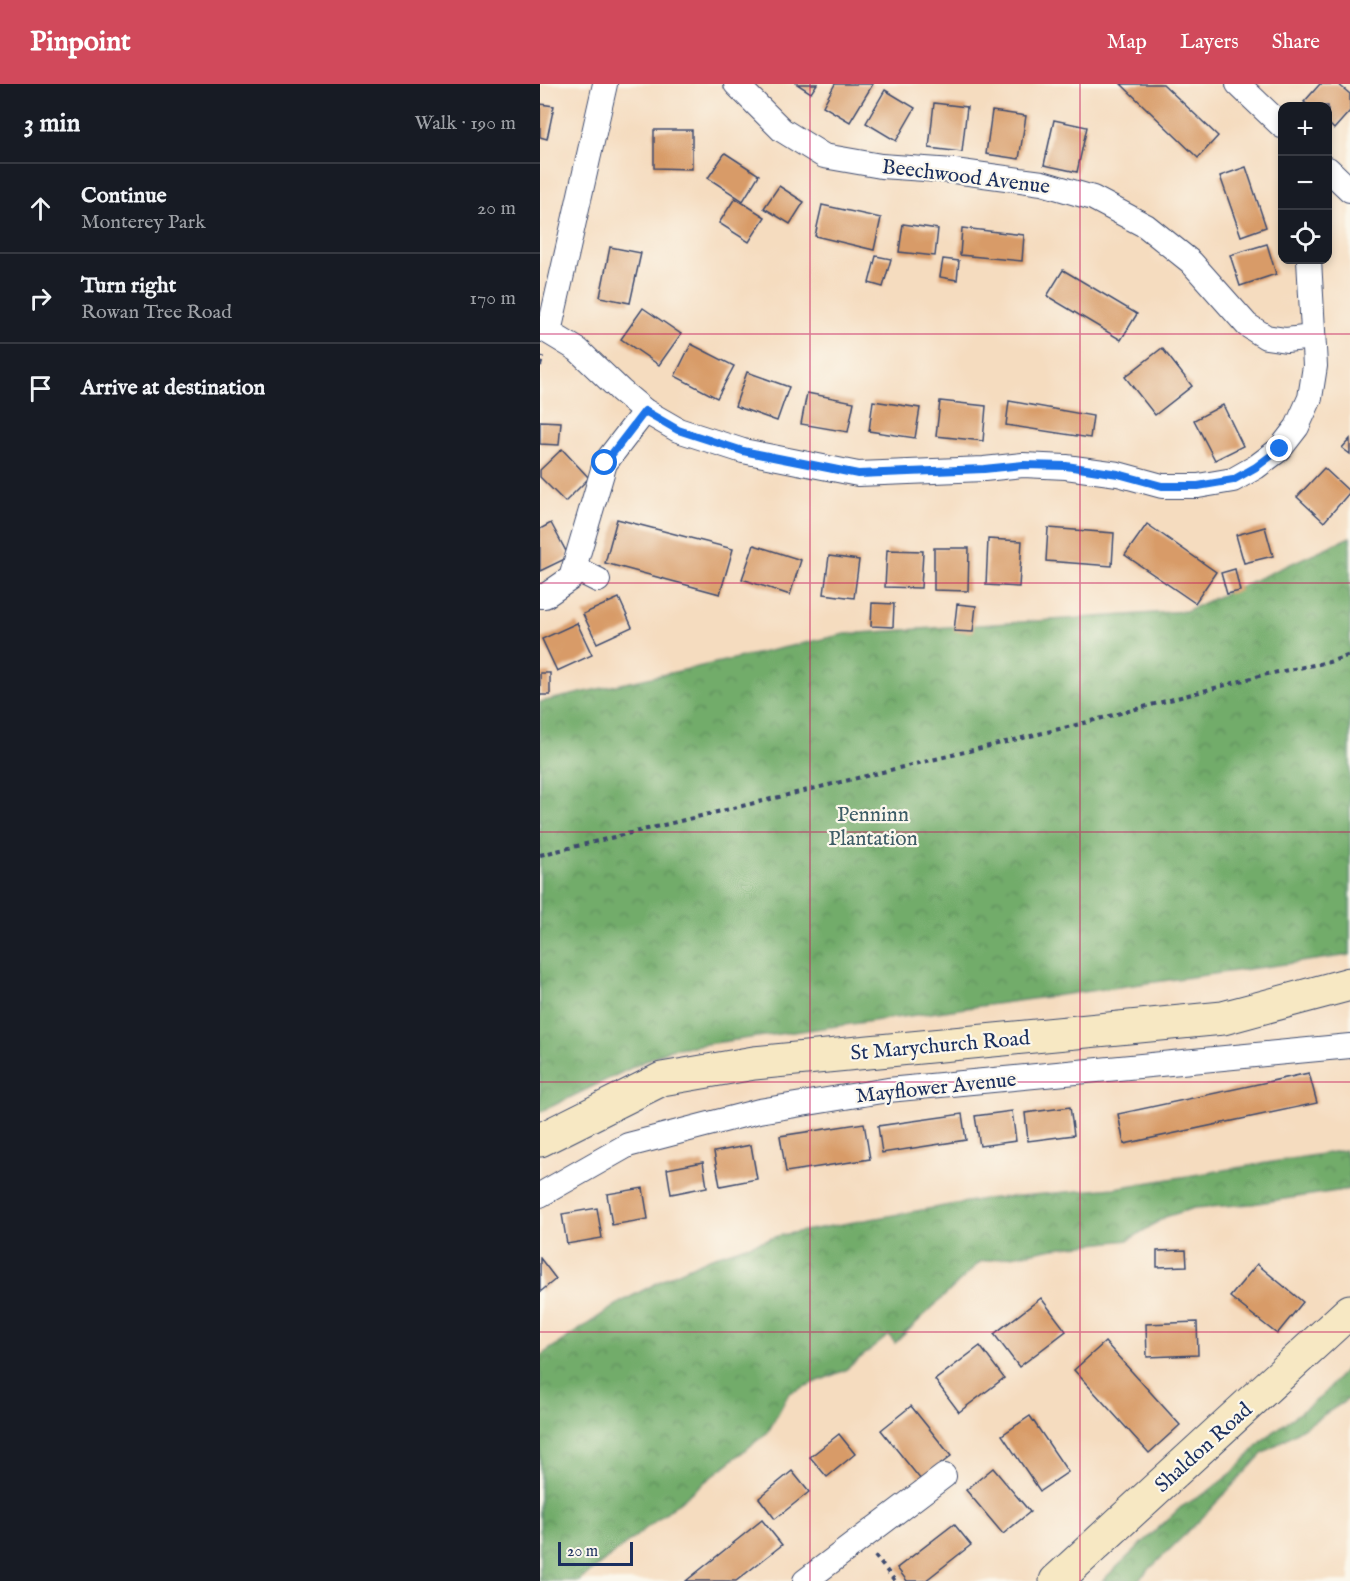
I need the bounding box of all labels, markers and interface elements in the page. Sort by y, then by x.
text: Pinpoint [30,25,131,60]
text: Map [1107,29,1147,56]
text: Layers [1180,29,1239,56]
text: Share [1272,29,1320,56]
map controls [1278,102,1332,264]
button: + [1278,102,1332,156]
text: 3 min [24,107,80,140]
text: Walk · 190 m [414,111,516,136]
street label: Beechwood Avenue [880,154,1052,201]
button: − [1278,156,1332,210]
text: Continue [81,182,167,210]
icon: ahead [24,192,57,225]
text: 20 m [477,196,516,221]
text: Monterey Park [81,210,206,235]
button: locate [1278,210,1332,264]
text: Turn right [81,272,176,300]
icon: right [24,282,57,315]
text: 170 m [470,286,516,311]
text: Rowan Tree Road [81,300,232,325]
icon: arrive [24,372,57,405]
text: Arrive at destination [81,374,265,402]
route end [1266,435,1292,461]
route start [591,449,617,475]
park label: Penninn Plantation [828,802,918,853]
street label: St Marychurch Road [849,1025,1032,1068]
street label: Mayflower Avenue [855,1067,1018,1110]
street label: Shaldon Road [1149,1397,1259,1499]
scale bar [558,1539,633,1566]
text: 20 m [567,1542,598,1562]

